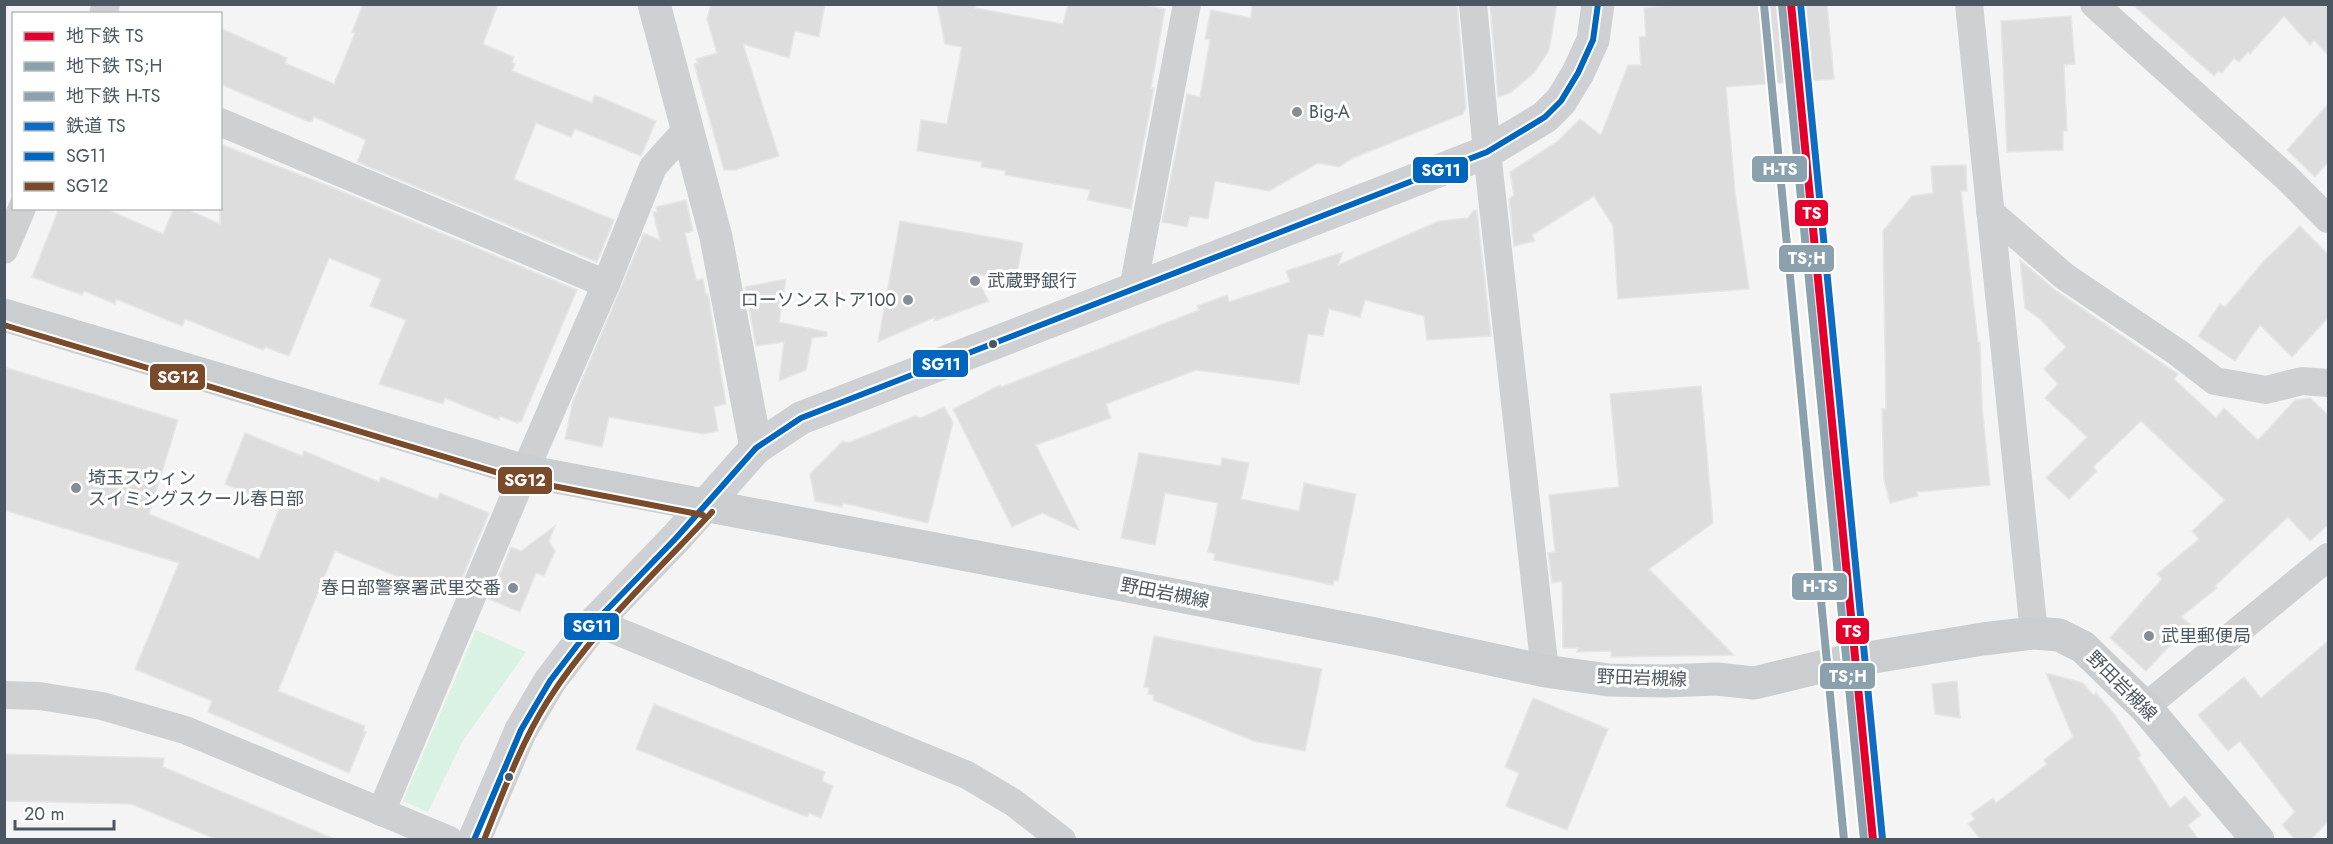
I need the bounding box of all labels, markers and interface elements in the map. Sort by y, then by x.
legend [12,12,222,210]
text: 地下鉄 TS [66,23,144,49]
text: 地下鉄 TS;H [66,53,162,79]
text: 地下鉄 H-TS [66,83,160,109]
place label: Big-A [1309,99,1350,125]
marker: Big-A [1290,105,1304,119]
text: 鉄道 TS [66,113,126,139]
text: SG11 [66,143,106,169]
line badge: H-TS [1751,155,1808,183]
line badge: SG11 [1412,156,1469,184]
text: H-TS [1762,158,1798,181]
text: SG11 [1421,159,1461,182]
text: SG12 [66,173,108,199]
line badge: TS [1794,199,1829,227]
text: TS [1803,202,1821,225]
line badge: TS;H [1778,244,1835,273]
text: TS;H [1788,247,1826,270]
place label: 武蔵野銀行 [987,268,1077,294]
marker: 武蔵野銀行 [968,274,982,288]
place label: ローソンストア100 [741,287,896,313]
marker: ローソンストア100 [901,293,915,307]
unlabelled marker [987,338,999,350]
line badge: SG11 [912,349,969,378]
text: SG11 [921,353,961,376]
line badge: SG12 [149,363,206,391]
text: SG12 [157,366,199,389]
place label: 埼玉スウィン スイミングスクール春日部 [88,465,304,512]
line badge: SG12 [497,466,553,495]
text: SG12 [504,469,546,492]
marker: 埼玉スウィン スイミングスクール春日部 [69,481,83,495]
street label: 野田岩槻線 [1118,572,1212,614]
line badge: H-TS [1791,572,1848,601]
place label: 春日部警察署武里交番 [321,575,501,601]
text: H-TS [1802,575,1838,598]
marker: 春日部警察署武里交番 [506,581,520,595]
line badge: SG11 [563,612,620,641]
text: SG11 [572,615,612,638]
line badge: TS [1835,617,1870,645]
text: TS [1843,620,1861,643]
place label: 武里郵便局 [2161,623,2251,649]
marker: 武里郵便局 [2142,629,2156,643]
street label: 野田岩槻線 [2081,645,2163,727]
line badge: TS;H [1819,662,1876,690]
street label: 野田岩槻線 [1597,663,1687,693]
text: TS;H [1829,665,1867,688]
unlabelled marker [503,771,515,783]
scale bar [15,793,114,831]
text: 20 m [24,801,64,827]

